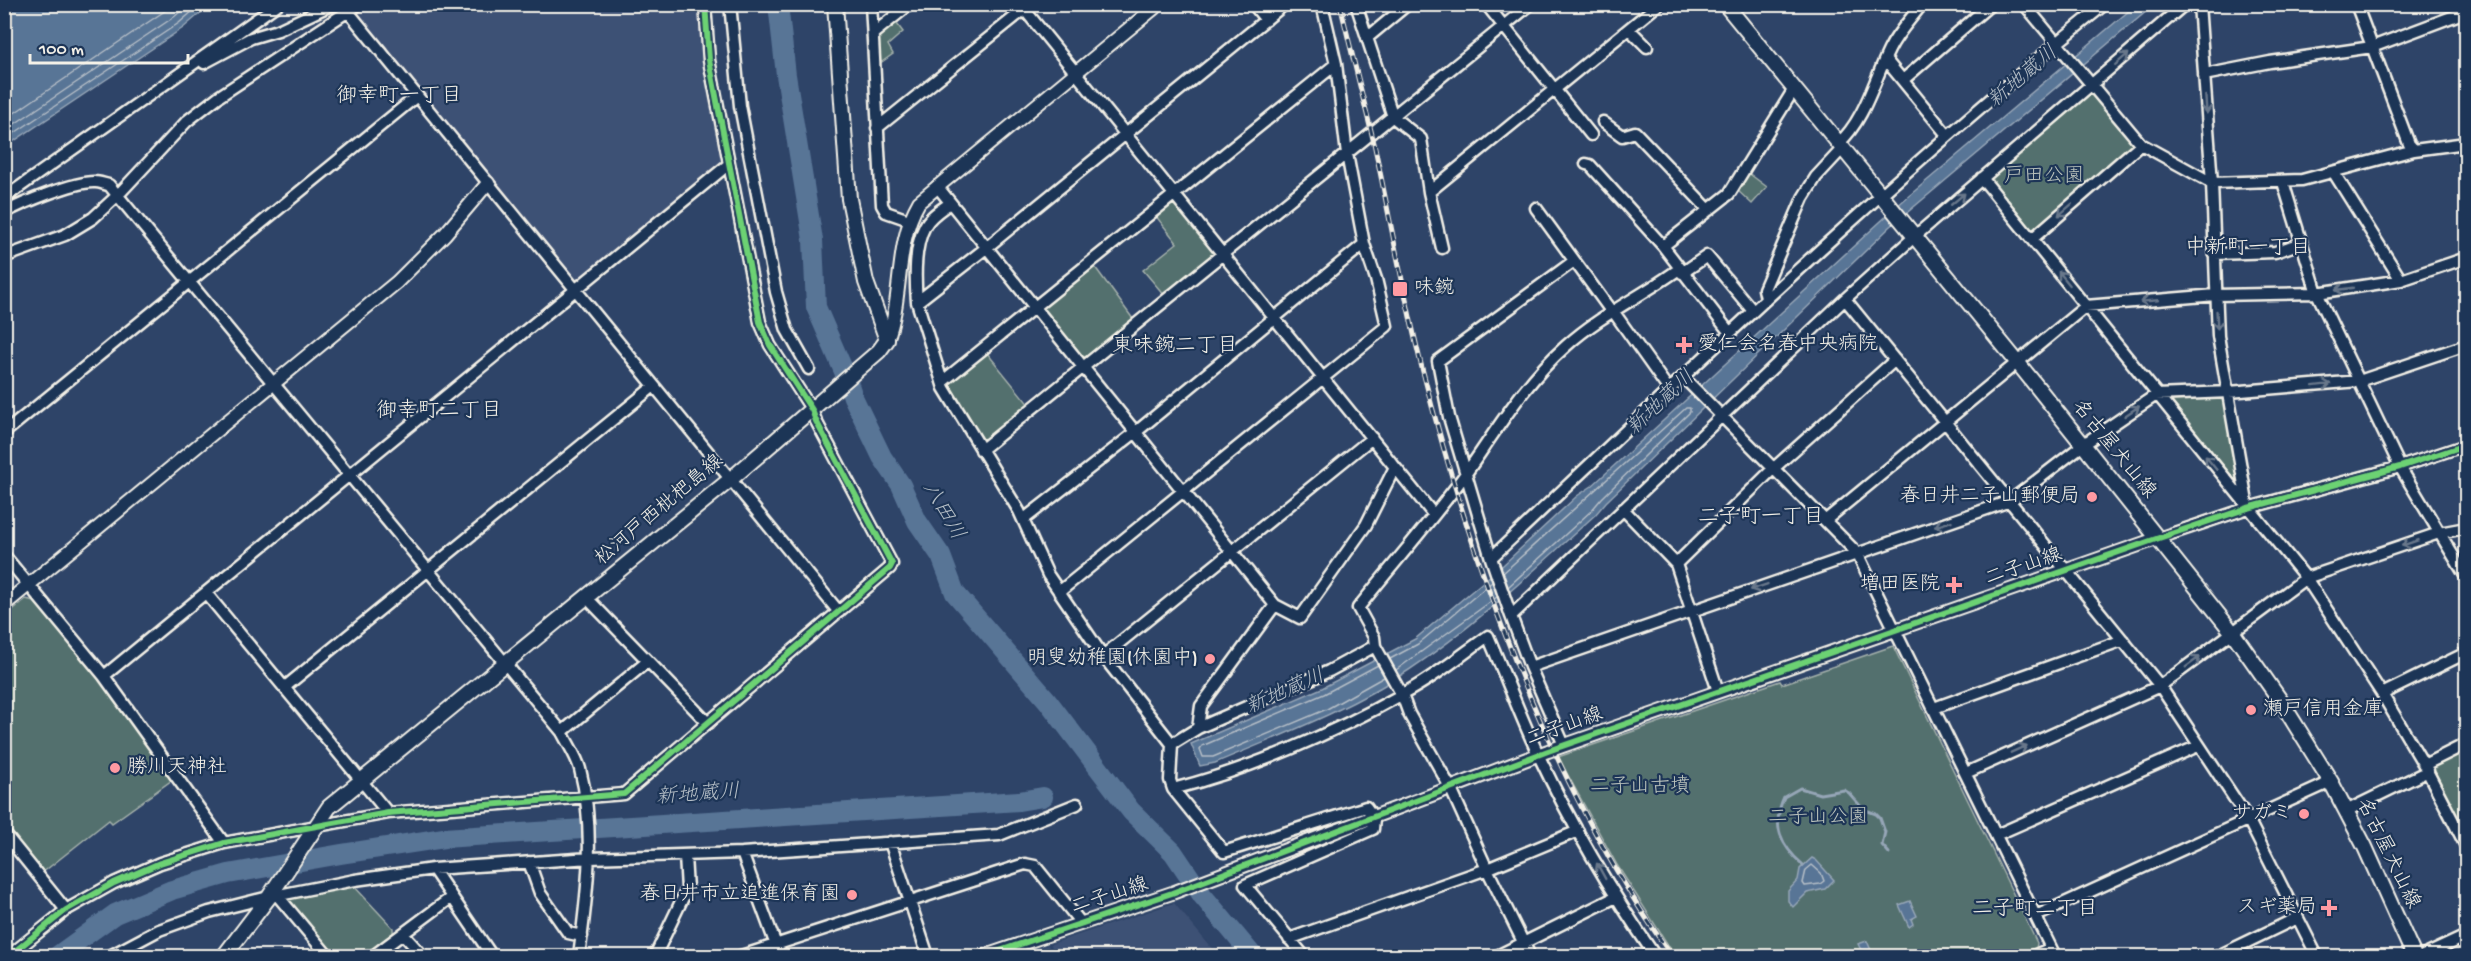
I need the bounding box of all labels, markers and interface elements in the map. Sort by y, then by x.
scale bar [30,27,188,65]
text: 100 m [38,40,84,61]
water label: 新地蔵川 [1983,41,2064,115]
one-way arrow [2114,52,2130,65]
district label: 御幸町一丁目 [336,83,462,110]
one-way arrow [2201,94,2212,114]
park label: 戸田公園 [2004,165,2084,189]
one-way arrow [1950,192,1965,206]
one-way arrow [2058,203,2073,217]
district label: 中新町一丁目 [2185,235,2311,262]
one-way arrow [2057,270,2070,286]
place label: 味鋺 [1414,276,1454,301]
marker: 味鋺 [1391,280,1409,298]
one-way arrow [2334,283,2354,294]
one-way arrow [2140,296,2160,307]
one-way arrow [2212,310,2223,330]
place label: 愛仁会名春中央病院 [1698,332,1878,357]
district label: 東味鋺二丁目 [1112,333,1238,360]
marker: 愛仁会名春中央病院 [1675,336,1693,354]
water label: 新地蔵川 [1622,365,1701,442]
one-way arrow [2311,379,2331,390]
street label: 名古屋犬山線 [2066,396,2160,504]
district label: 御幸町二丁目 [376,398,502,425]
one-way arrow [2123,405,2140,417]
street label: 松河戸西枇杷島線 [590,449,729,571]
one-way arrow [2205,455,2218,471]
water label: 八田川 [915,478,969,546]
place label: 春日井二子山郵便局 [1900,484,2080,509]
marker: 春日井二子山郵便局 [2085,490,2099,504]
district label: 二子町一丁目 [1698,506,1824,531]
one-way arrow [1934,519,1953,530]
one-way arrow [2401,538,2420,549]
street label: 二子山線 [1982,543,2066,592]
place label: 増田医院 [1860,572,1940,597]
marker: 増田医院 [1945,576,1963,594]
one-way arrow [1750,582,1769,593]
place label: 明叟幼稚園(休園中) [1027,646,1198,671]
marker: 明叟幼稚園(休園中) [1203,652,1217,666]
one-way arrow [2184,656,2200,668]
water label: 新地蔵川 [1242,664,1329,722]
place label: 瀬戸信用金庫 [2263,697,2383,722]
street label: 二子山線 [1523,703,1607,752]
marker: 瀬戸信用金庫 [2244,703,2258,717]
one-way arrow [2010,743,2028,754]
place label: 勝川天神社 [127,755,227,780]
marker: 勝川天神社 [108,761,122,775]
park label: 二子山古墳 [1590,774,1690,799]
water label: 新地蔵川 [655,780,741,811]
street label: 名古屋犬山線 [2350,795,2425,913]
place label: サガミ [2232,802,2292,826]
park label: 二子山公園 [1768,806,1868,830]
marker: サガミ [2297,807,2311,821]
one-way arrow [1595,863,1606,881]
street label: 二子山線 [1068,873,1152,920]
place label: 春日井市立追進保育園 [640,882,840,907]
marker: 春日井市立追進保育園 [845,888,859,902]
place label: スギ薬局 [2237,895,2317,920]
district label: 二子町二丁目 [1972,898,2098,923]
marker: スギ薬局 [2322,901,2336,915]

